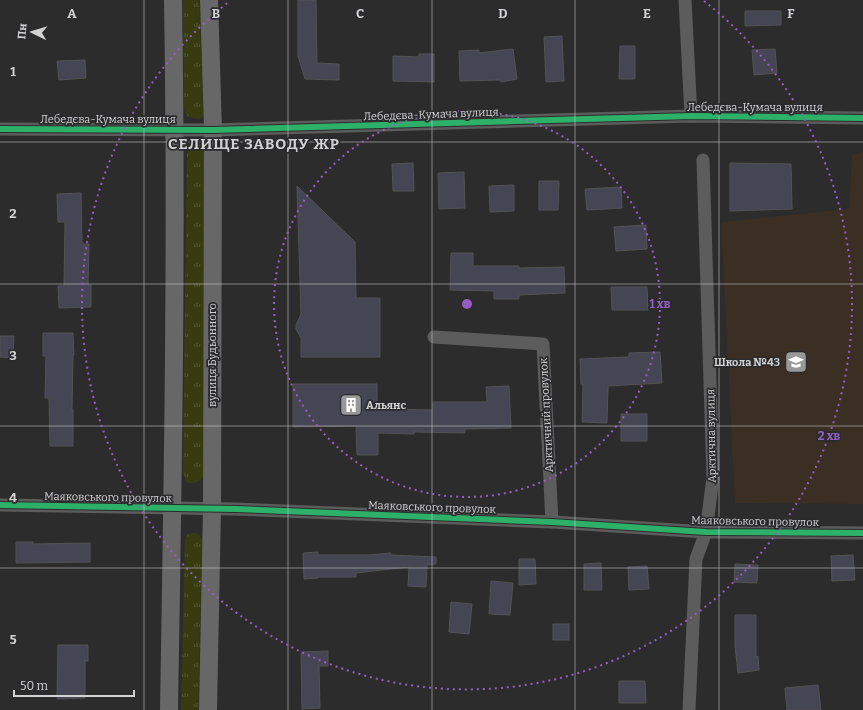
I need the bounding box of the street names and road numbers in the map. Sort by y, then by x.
street label: Лебедєва-Кумача вулиця [687,101,823,114]
street label: Лебедєва-Кумача вулиця [363,106,499,123]
street label: Лебедєва-Кумача вулиця [40,113,176,126]
street label: вулиця Будьонного [206,303,219,407]
street label: Арктичний провулок [537,357,556,473]
street label: Арктична вулиця [704,389,719,483]
street label: Маяковського провулок [44,490,173,505]
street label: Маяковського провулок [368,499,497,516]
street label: Маяковського провулок [691,514,820,529]

